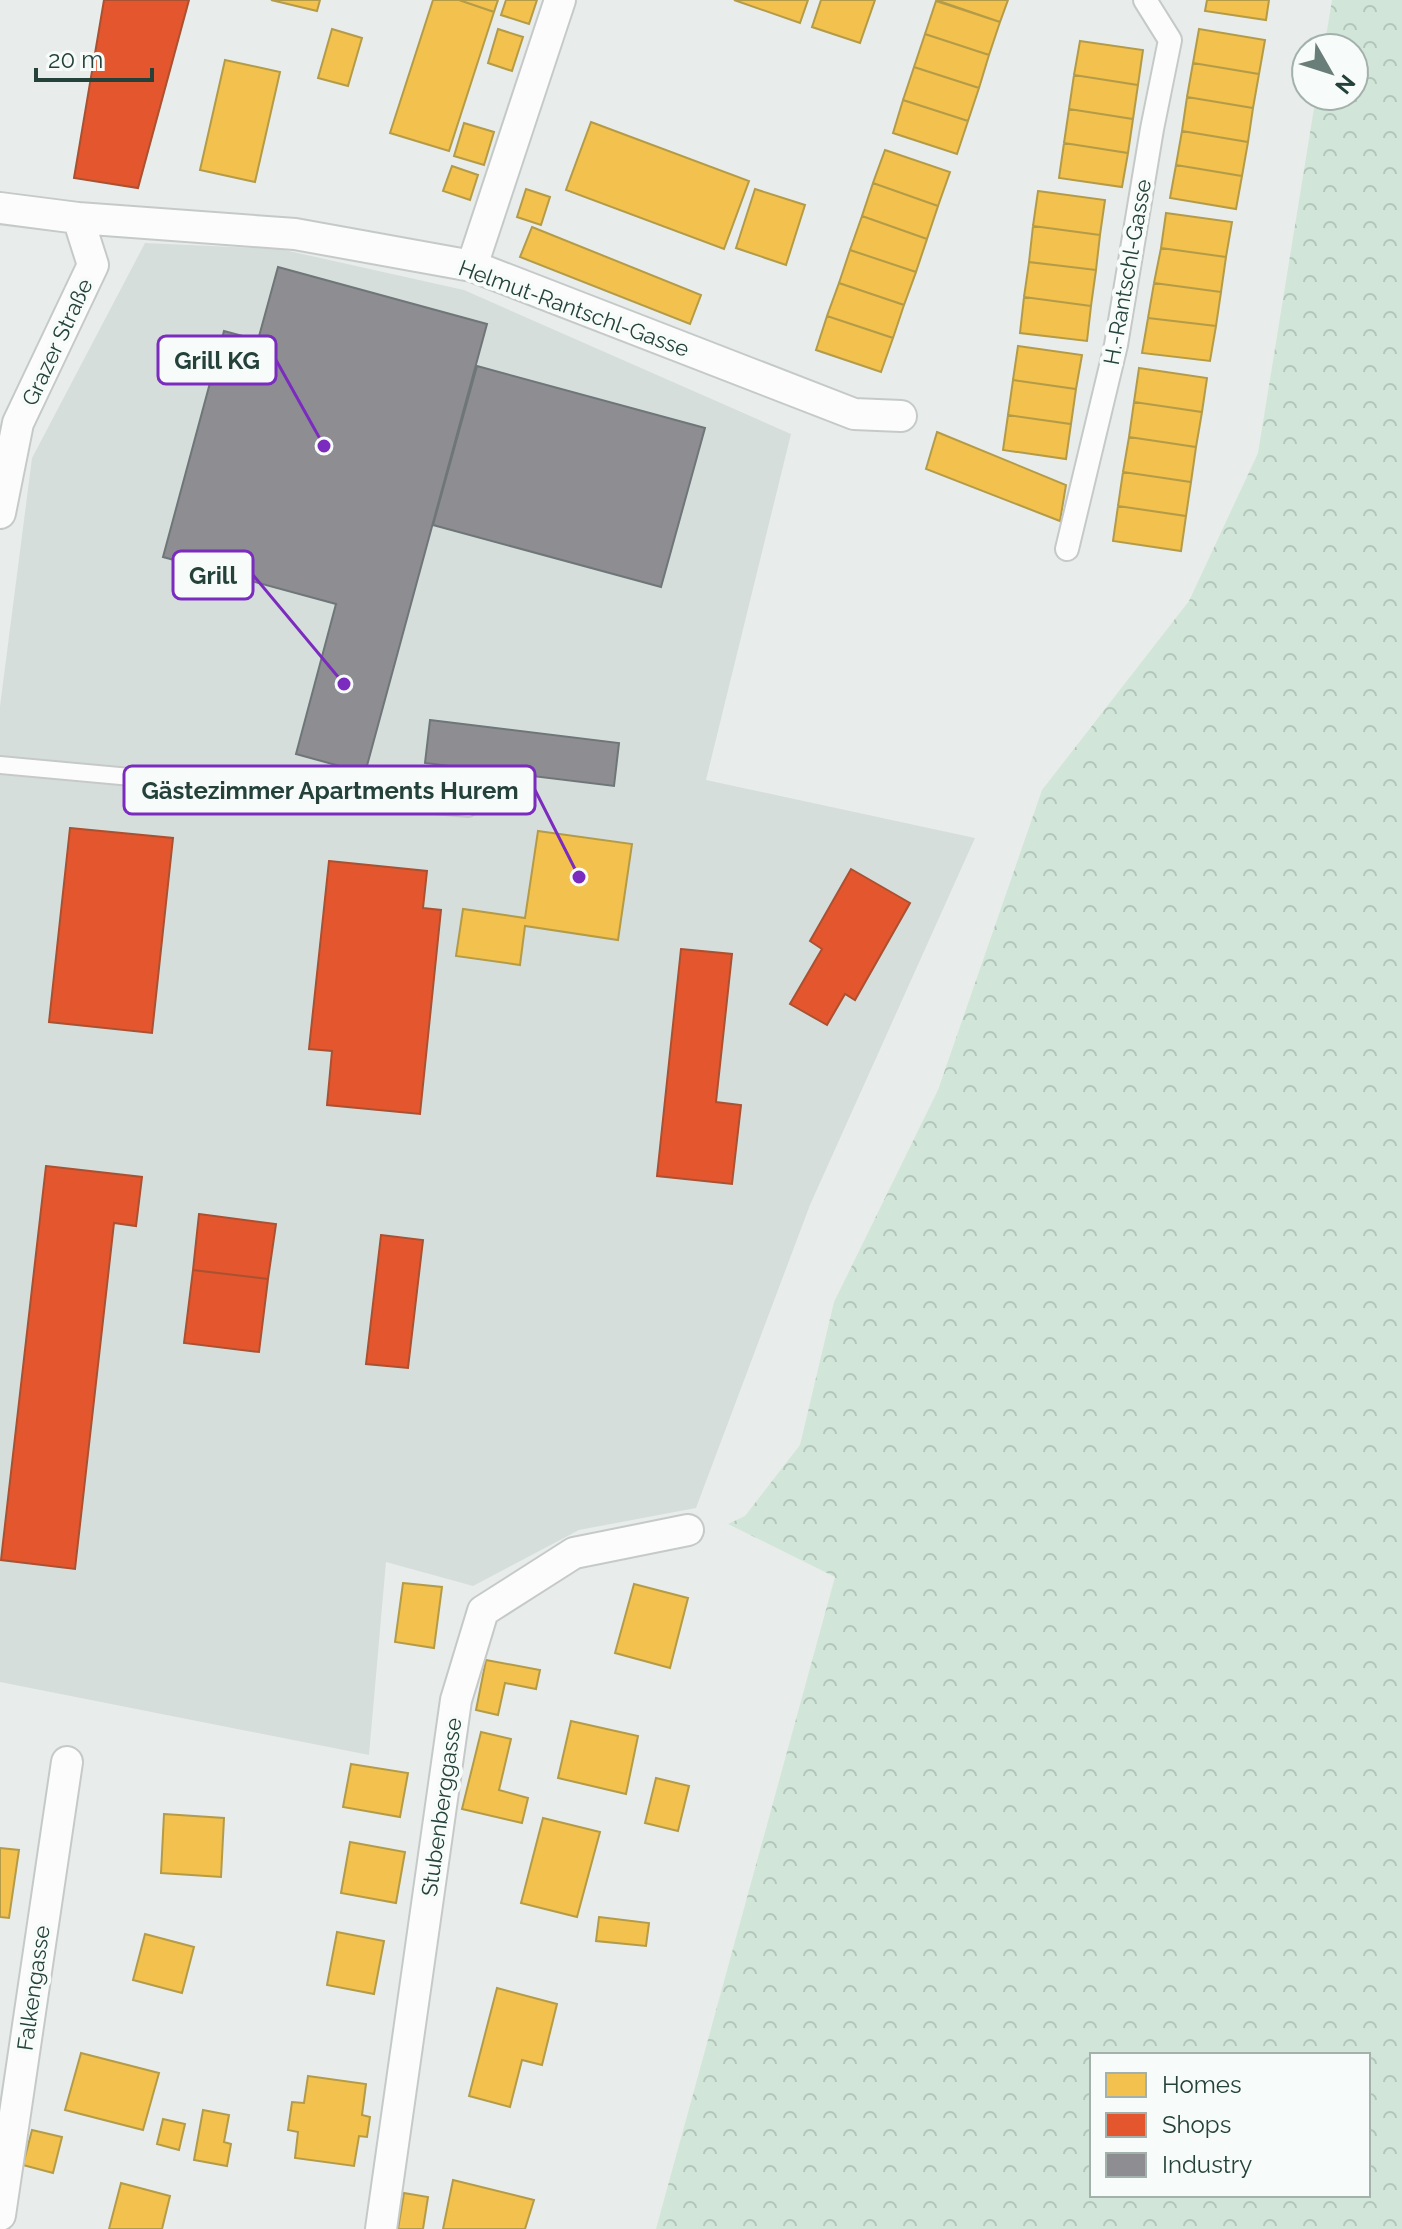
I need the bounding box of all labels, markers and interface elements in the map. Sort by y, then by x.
scale bar [36,32,152,82]
north arrow [1290,32,1370,112]
text: 20 m [48,45,103,74]
text: N [1330,70,1361,99]
street label: H.-Rantschl-Gasse [1098,177,1156,367]
street label: Helmut-Rantschl-Gasse [455,254,693,362]
street label: Grazer Straße [16,274,98,410]
callout: Grill KG [158,336,276,384]
text: Grill KG [174,346,260,375]
callout: Grill [173,551,253,599]
text: Grill [189,561,237,590]
callout: Gästezimmer Apartments Hurem [124,766,535,814]
text: Gästezimmer Apartments Hurem [141,776,519,805]
street label: Stubenberggasse [416,1716,466,1898]
street label: Falkengasse [11,1924,55,2052]
legend [1090,2053,1370,2197]
text: Homes [1162,2070,1242,2099]
text: Shops [1162,2110,1231,2139]
text: Industry [1162,2150,1252,2179]

